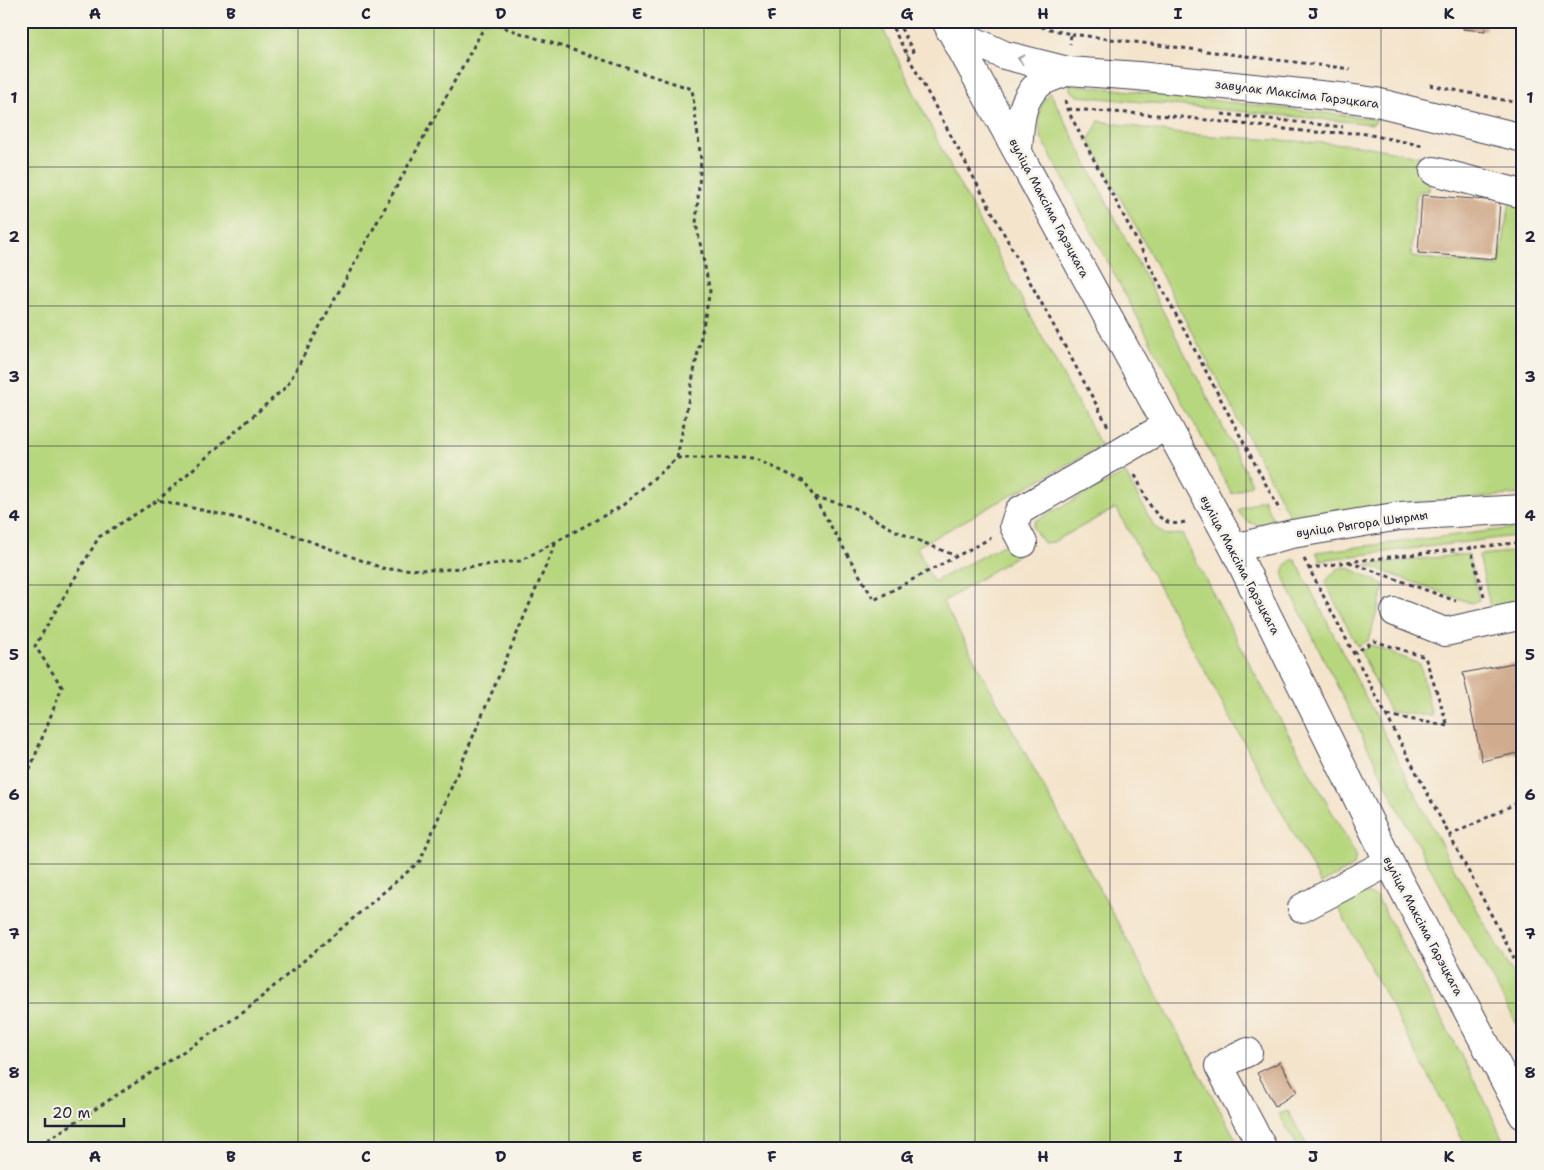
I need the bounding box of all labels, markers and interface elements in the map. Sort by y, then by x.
text: A [89,3,101,24]
text: B [226,3,236,24]
text: C [361,3,371,24]
text: D [495,3,507,24]
text: E [632,3,642,24]
text: F [767,3,777,24]
text: G [901,3,914,24]
text: H [1037,3,1049,24]
text: I [1174,3,1183,24]
text: J [1308,3,1318,24]
text: K [1444,3,1455,24]
one-way arrow [1017,54,1026,65]
street label: завулак Максіма Гарэцкага [1214,76,1380,112]
text: 1 [10,87,18,108]
text: 1 [1526,87,1534,108]
street label: вуліца Максіма Гарэцкага [1005,136,1093,281]
text: 2 [8,226,20,247]
text: 2 [1524,226,1536,247]
text: 3 [8,366,20,387]
text: 3 [1524,366,1536,387]
street label: вуліца Максіма Гарэцкага [1196,493,1284,638]
text: 4 [8,505,20,526]
text: 4 [1524,505,1536,526]
street label: вуліца Рыгора Шырмы [1295,507,1429,541]
text: 5 [9,644,19,665]
text: 5 [1525,644,1535,665]
text: 6 [8,784,20,805]
text: 6 [1524,784,1536,805]
street label: вуліца Максіма Гарэцкага [1379,854,1467,999]
text: 7 [8,923,20,944]
text: 7 [1524,923,1536,944]
text: 8 [8,1062,20,1083]
text: 8 [1524,1062,1536,1083]
scale bar [45,1095,124,1127]
text: 20 m [52,1103,91,1123]
text: A [89,1146,101,1167]
text: B [226,1146,236,1167]
text: C [361,1146,371,1167]
text: D [495,1146,507,1167]
text: E [632,1146,642,1167]
text: F [767,1146,777,1167]
text: G [901,1146,914,1167]
text: H [1037,1146,1049,1167]
text: I [1174,1146,1183,1167]
text: J [1308,1146,1318,1167]
text: K [1444,1146,1455,1167]

